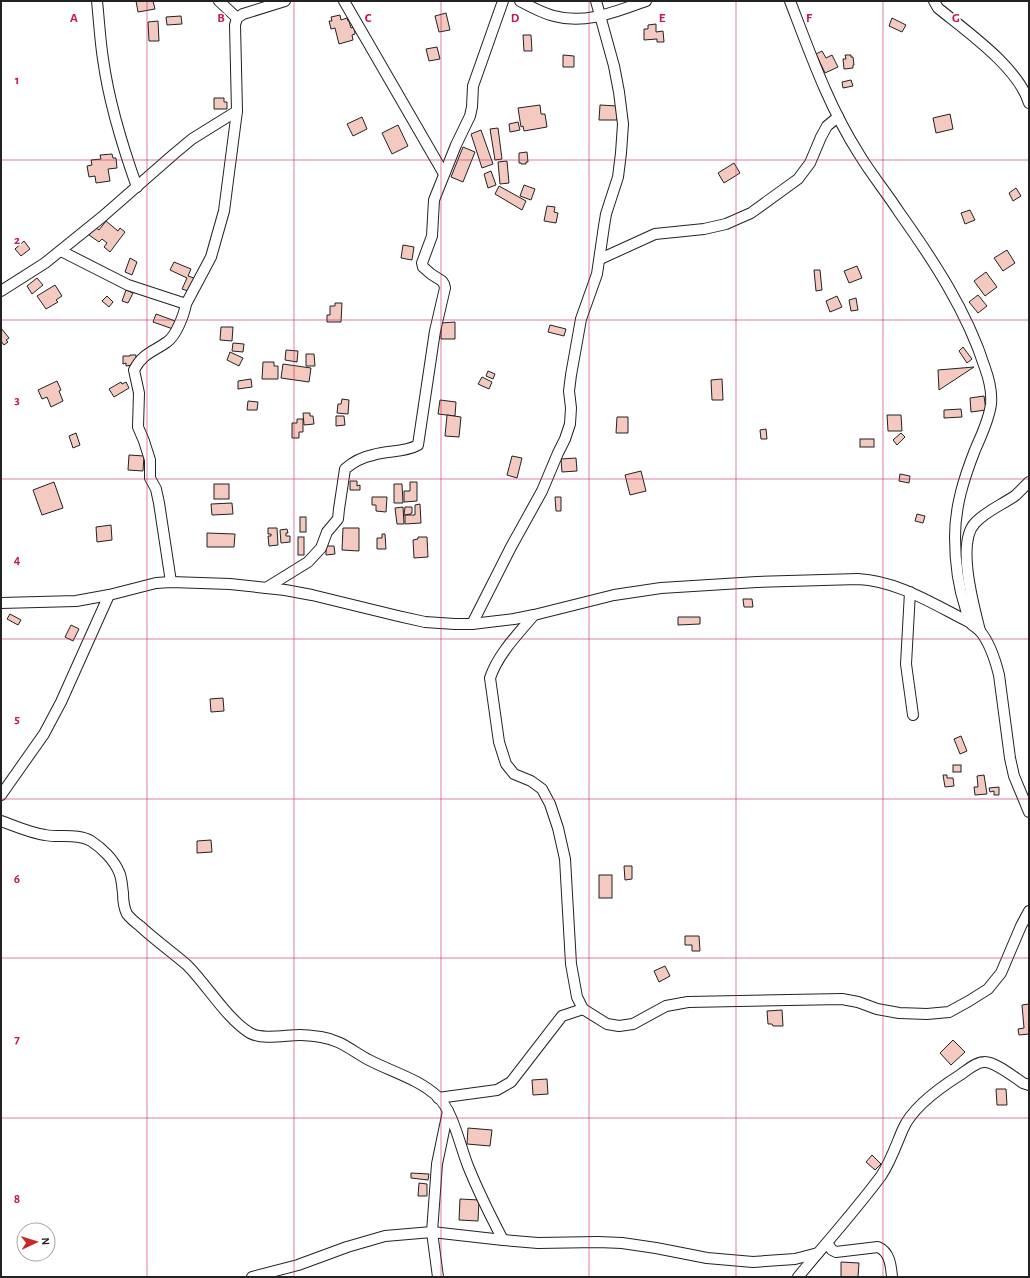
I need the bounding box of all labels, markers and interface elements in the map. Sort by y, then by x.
text: A [70,12,78,25]
text: B [217,12,225,25]
text: C [365,12,372,25]
text: D [511,12,520,25]
text: E [659,12,666,25]
text: F [806,12,813,25]
text: G [952,12,960,25]
text: 1 [15,74,19,87]
text: 2 [14,234,20,247]
text: 3 [14,394,20,407]
text: 4 [14,554,21,567]
text: 5 [14,713,20,726]
text: 6 [14,873,20,886]
text: 7 [14,1033,20,1046]
text: 8 [14,1193,20,1206]
north arrow [16,1222,56,1262]
text: N [40,1237,51,1246]

